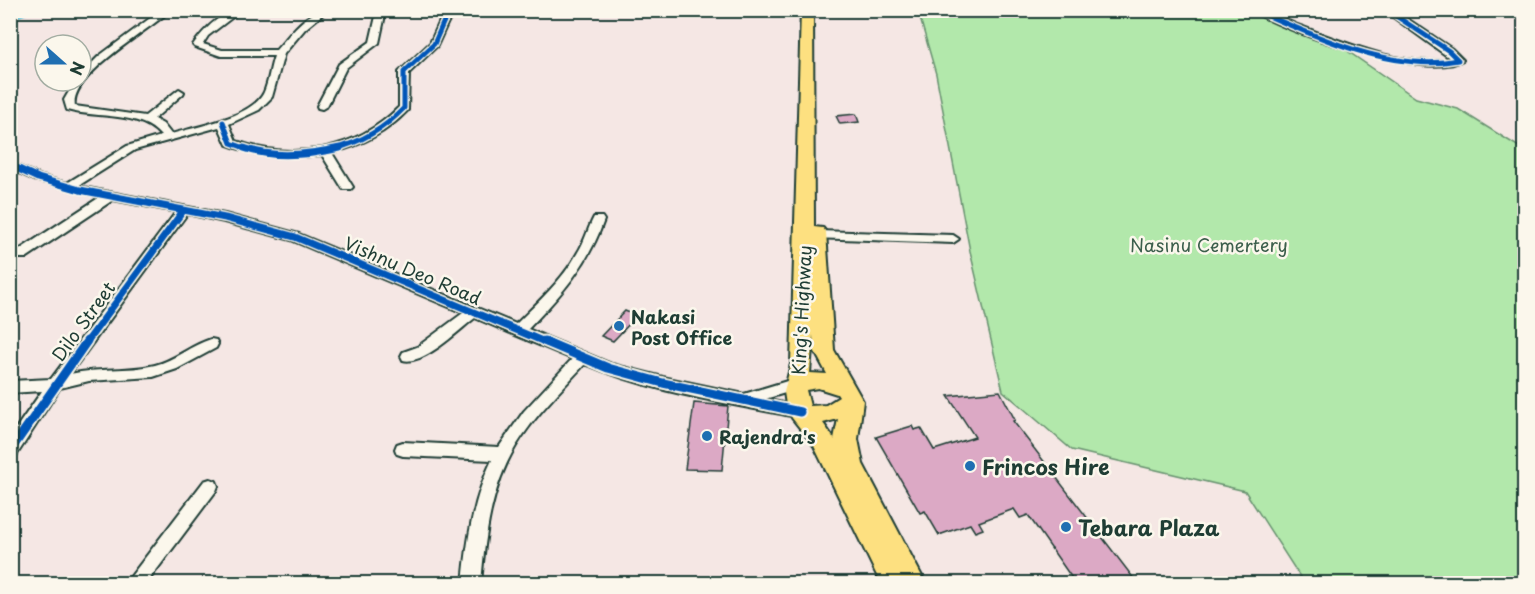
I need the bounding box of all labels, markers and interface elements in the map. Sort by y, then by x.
north arrow [33,33,93,93]
text: N [64,59,91,79]
street label: Vishnu Deo Road [340,229,486,311]
park label: Nasinu Cemertery [1130,231,1288,258]
street label: King's Highway [784,244,818,376]
street label: Dilo Street [45,275,121,367]
place label: Nakasi Post Office [631,303,732,351]
marker: Nakasi Post Office [612,319,626,333]
place label: Rajendra's [719,423,816,450]
marker: Rajendra's [700,429,714,443]
place label: Frincos Hire [982,450,1110,482]
marker: Frincos Hire [963,459,977,473]
place label: Tebara Plaza [1078,511,1220,543]
marker: Tebara Plaza [1059,520,1073,534]

